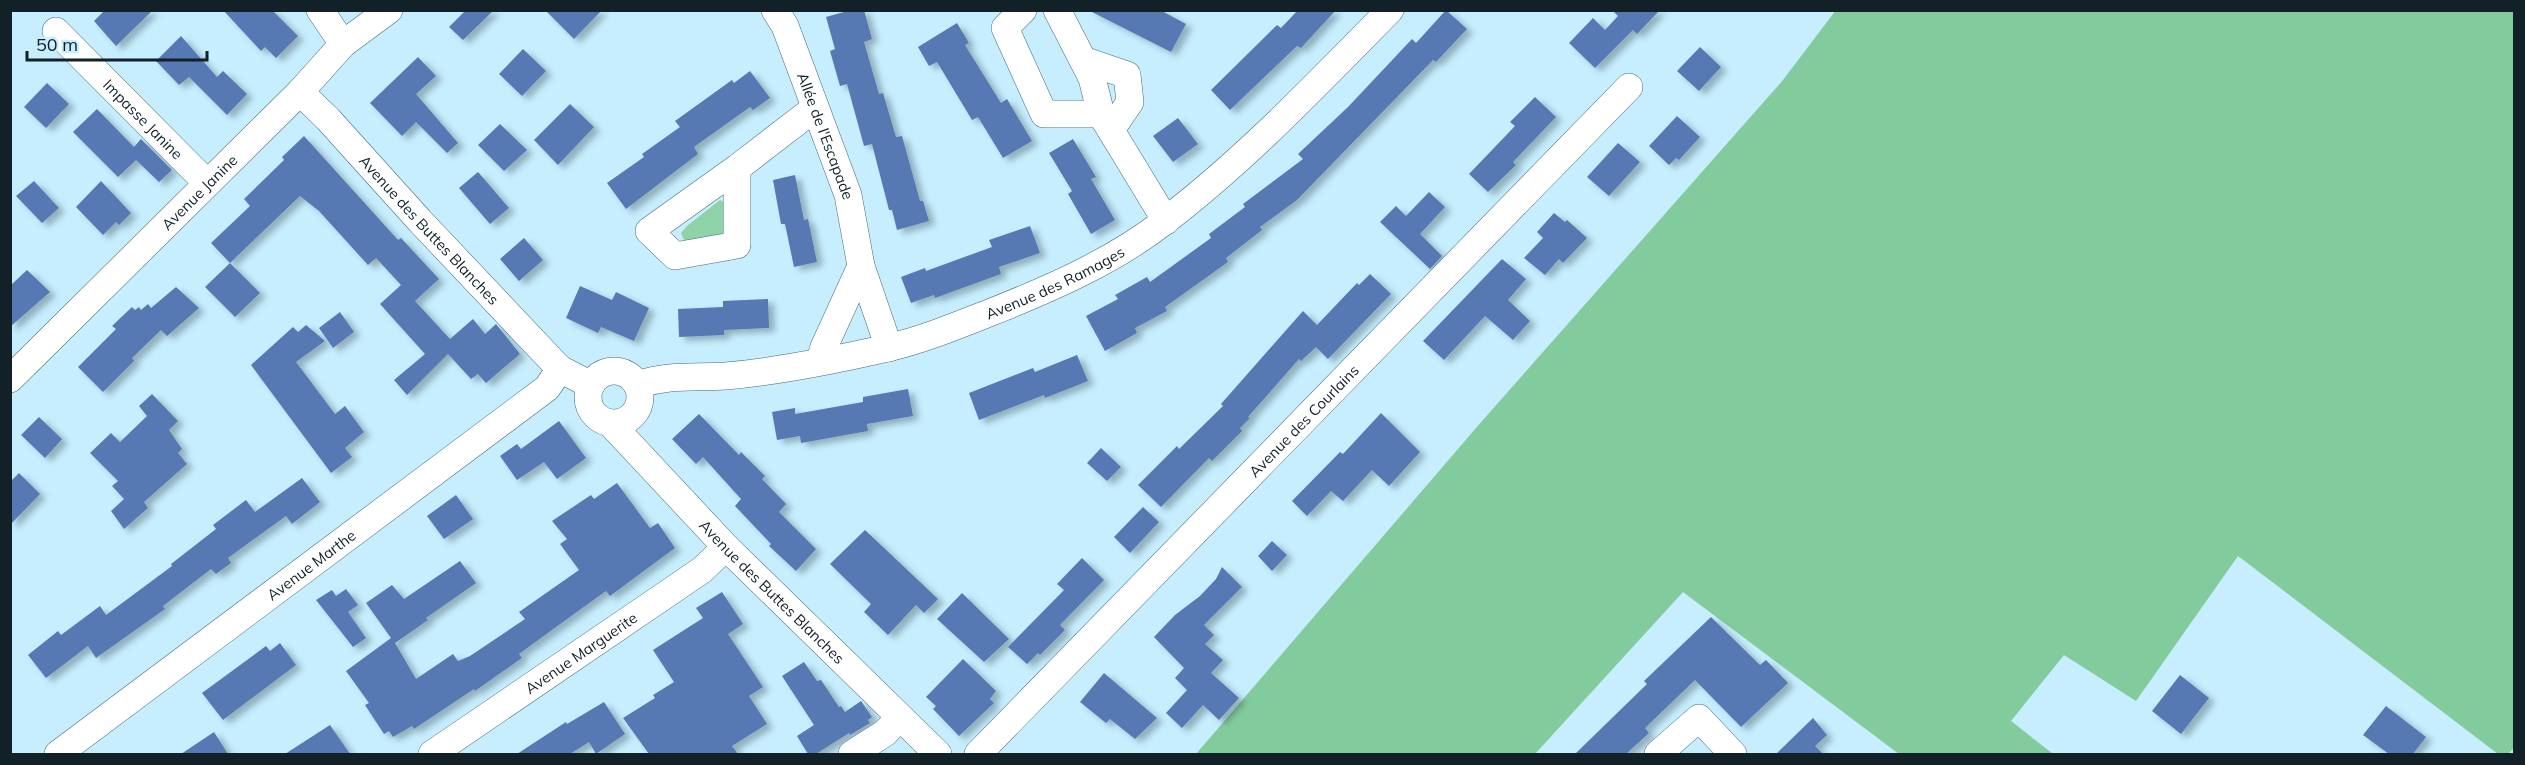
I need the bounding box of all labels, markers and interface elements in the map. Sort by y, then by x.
scale bar [27,24,207,62]
text: 50 m [36,33,78,56]
street label: Allée de l'Escapade [794,70,858,202]
street label: Impasse Janine [100,75,187,163]
street label: Avenue Janine [157,150,241,234]
street label: Avenue des Buttes Blanches [356,151,503,308]
street label: Avenue des Ramages [983,242,1128,323]
street label: Avenue des Courlains [1244,360,1363,481]
street label: Avenue des Buttes Blanches [696,516,849,667]
street label: Avenue Marthe [263,525,359,604]
street label: Avenue Marguerite [521,608,641,698]

